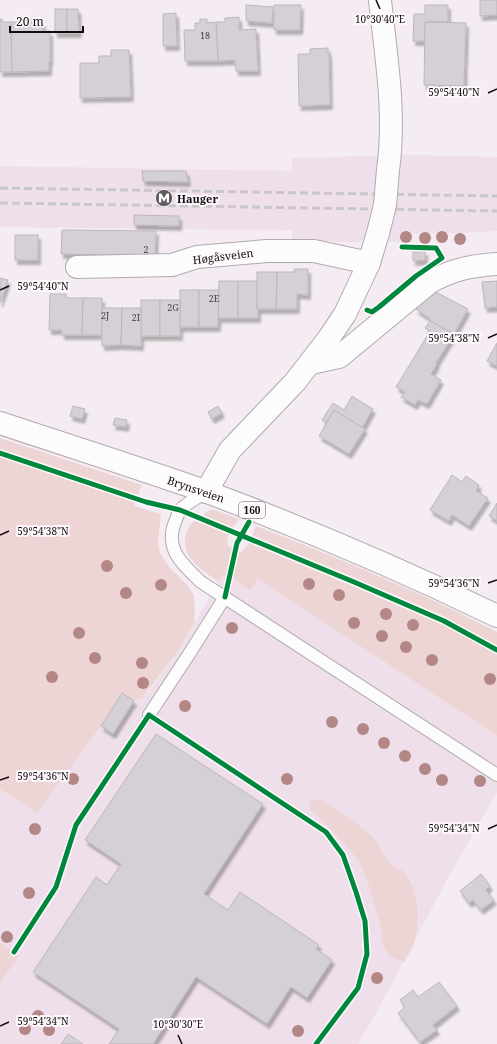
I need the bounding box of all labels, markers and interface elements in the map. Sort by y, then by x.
scale bar [10,8,83,34]
text: 10°30'40"E [355,12,405,26]
text: 20 m [16,13,44,30]
house number: 18 [200,29,210,42]
text: 59°54'40"N [428,85,480,99]
metro station icon: Hauger [154,188,174,208]
place label: Hauger [177,191,218,206]
house number: 2 [143,243,149,256]
street label: Høgåsveien [192,245,254,267]
text: 59°54'40"N [17,279,69,293]
house number: 2E [209,292,220,305]
house number: 2G [167,301,179,314]
house number: 2J [101,309,109,322]
house number: 2I [132,311,140,324]
text: 59°54'38"N [428,331,480,345]
street label: Brynsveien [165,472,227,506]
road number: 160 [239,502,265,518]
text: 59°54'38"N [17,524,69,538]
text: 59°54'36"N [428,576,480,590]
text: 59°54'36"N [17,769,69,783]
text: 59°54'34"N [428,821,480,835]
text: 59°54'34"N [17,1014,69,1028]
text: 10°30'30"E [153,1017,203,1031]

